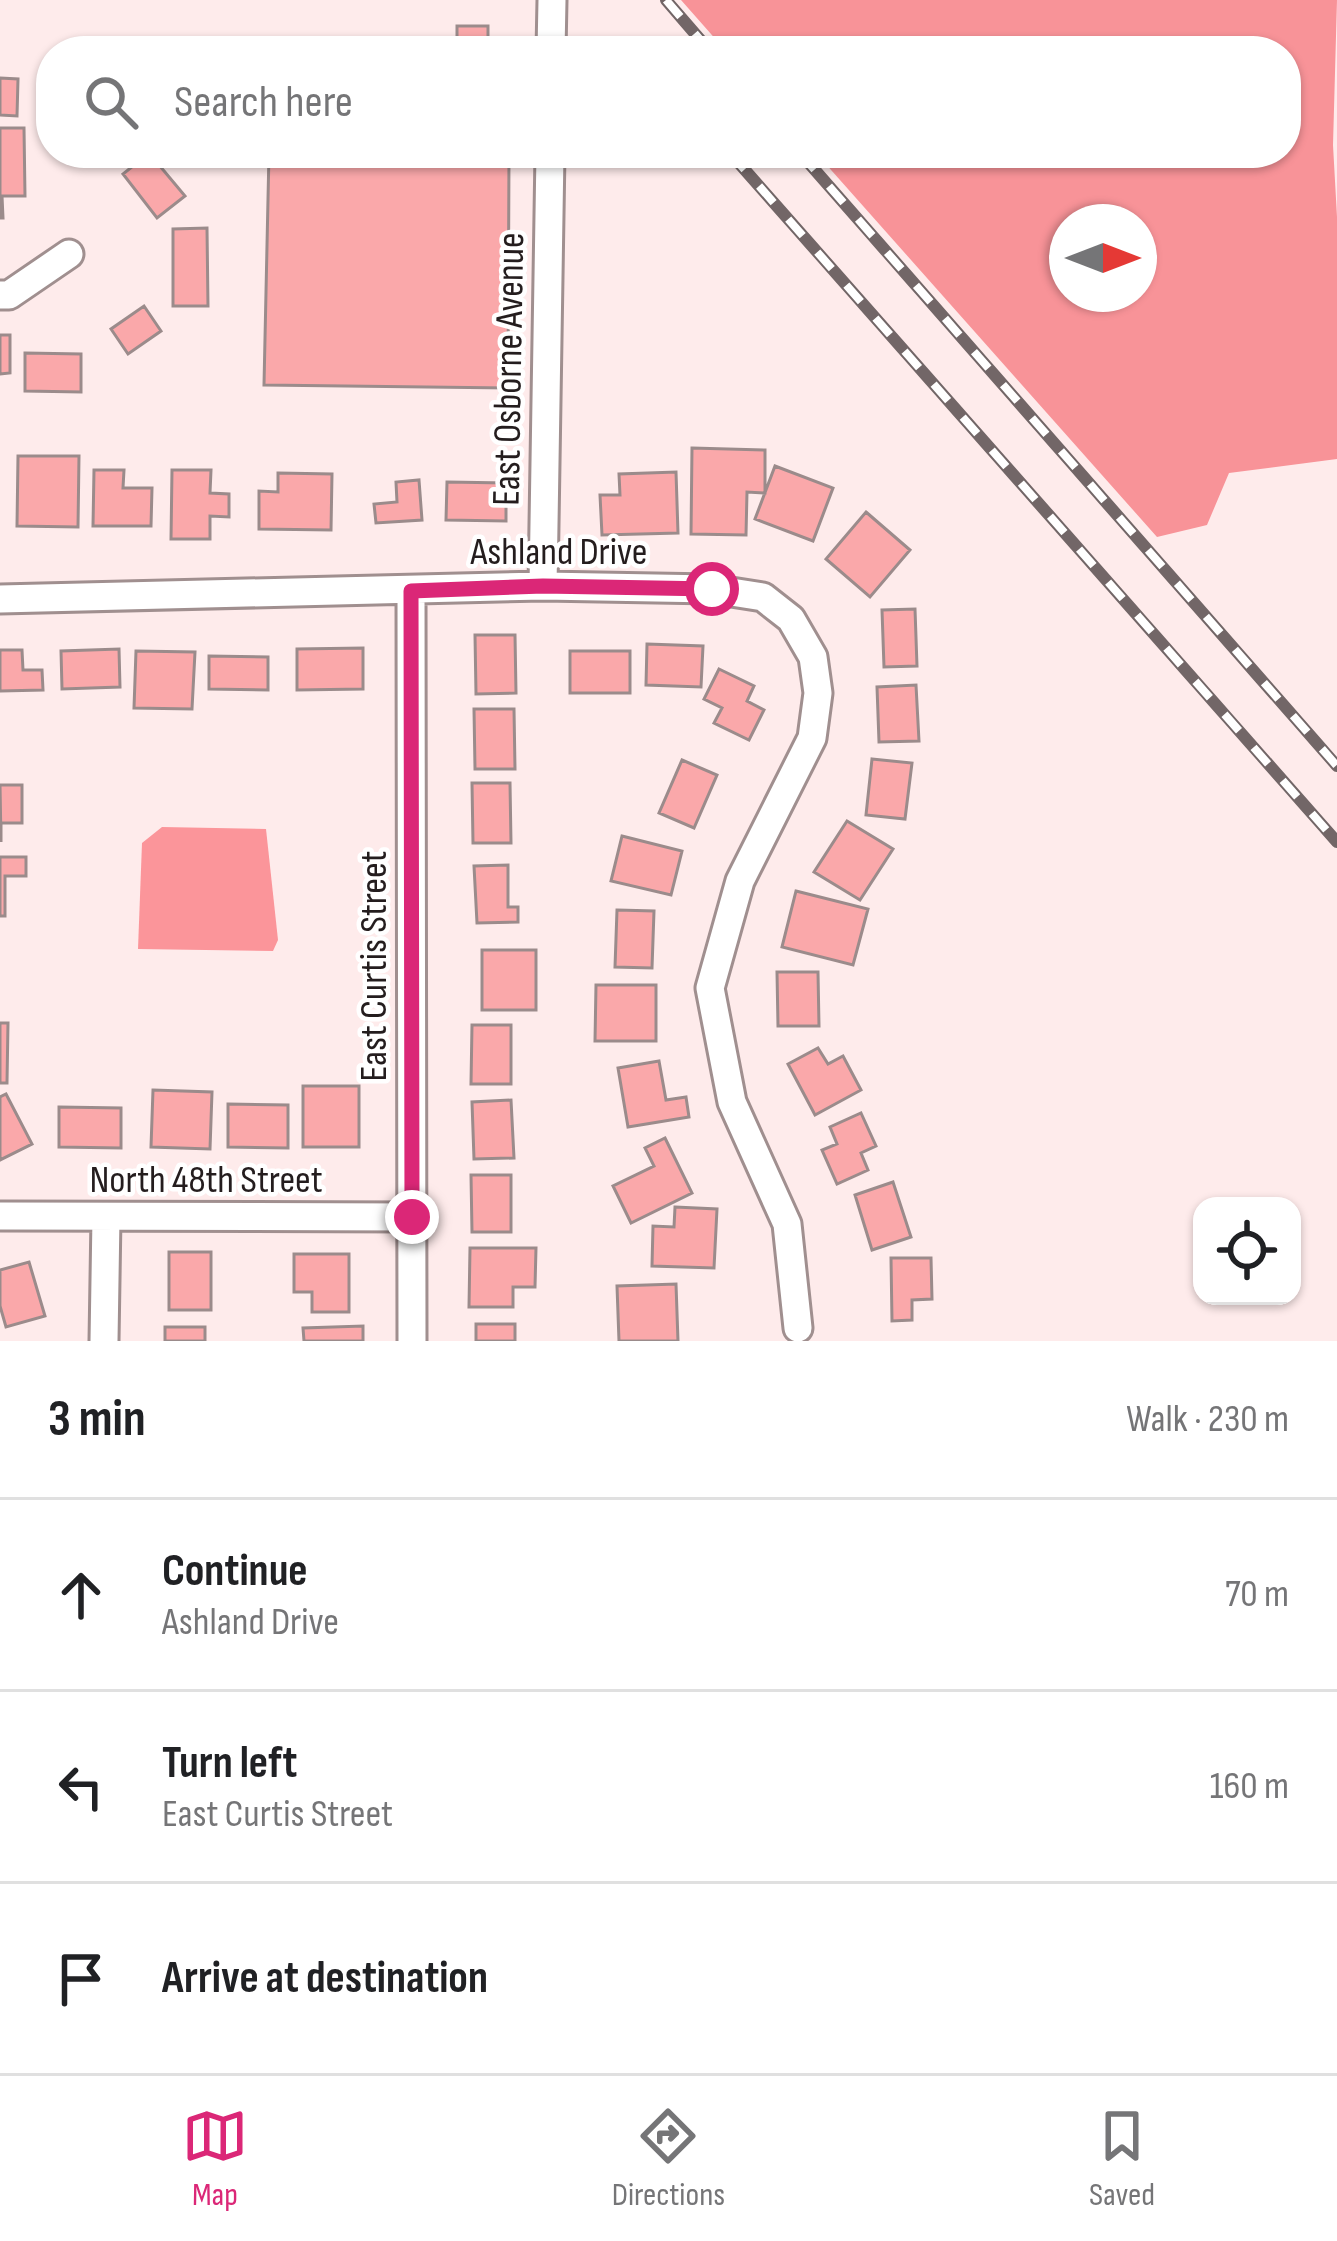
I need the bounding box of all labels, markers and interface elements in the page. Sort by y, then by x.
search box [36,36,1301,168]
icon: search [78,69,144,135]
text: Search here [174,75,353,130]
north arrow [1049,204,1157,312]
street label: East Osborne Avenue [484,232,535,506]
street label: Ashland Drive [469,529,648,576]
route start [685,562,739,616]
street label: East Curtis Street [351,851,398,1081]
street label: North 48th Street [89,1157,323,1204]
route end [385,1190,439,1244]
map controls [1193,1197,1301,1305]
button: locate [1193,1197,1301,1305]
text: 3 min [48,1389,146,1450]
text: Walk · 230 m [1126,1396,1289,1443]
text: Continue [162,1544,308,1599]
icon: ahead [48,1562,114,1628]
text: 70 m [1225,1571,1289,1618]
text: Ashland Drive [162,1599,339,1646]
text: Turn left [162,1736,297,1791]
icon: left [48,1754,114,1820]
text: 160 m [1210,1763,1289,1810]
text: East Curtis Street [162,1791,393,1838]
icon: arrive [48,1946,114,2012]
text: Arrive at destination [162,1951,488,2006]
tab: Map [182,2103,248,2215]
tab: Directions [612,2103,725,2215]
tab: Saved [1089,2103,1155,2215]

